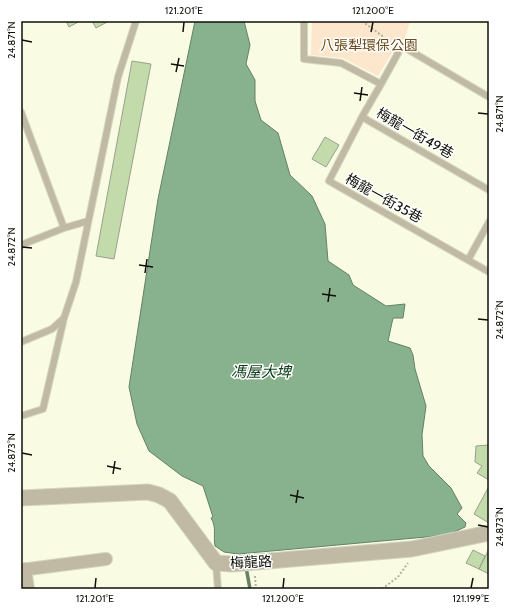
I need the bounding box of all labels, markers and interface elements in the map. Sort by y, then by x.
text: 121.201°E [165,4,203,17]
text: 121.200°E [352,4,394,17]
text: 24.871°N [5,21,18,59]
park label: 八張犁環保公園 [320,36,418,54]
text: 24.871°N [493,95,506,133]
street label: 梅龍一街49巷 [373,104,457,162]
street label: 梅龍一街35巷 [342,169,426,227]
text: 24.872°N [5,227,18,267]
text: 24.872°N [493,300,506,340]
water label: 馮屋大埤 [231,363,293,381]
text: 24.873°N [5,433,18,473]
text: 24.873°N [493,507,506,547]
street label: 梅龍路 [230,552,272,572]
text: 121.201°E [76,592,114,605]
text: 121.200°E [262,592,304,605]
text: 121.199°E [453,592,490,605]

